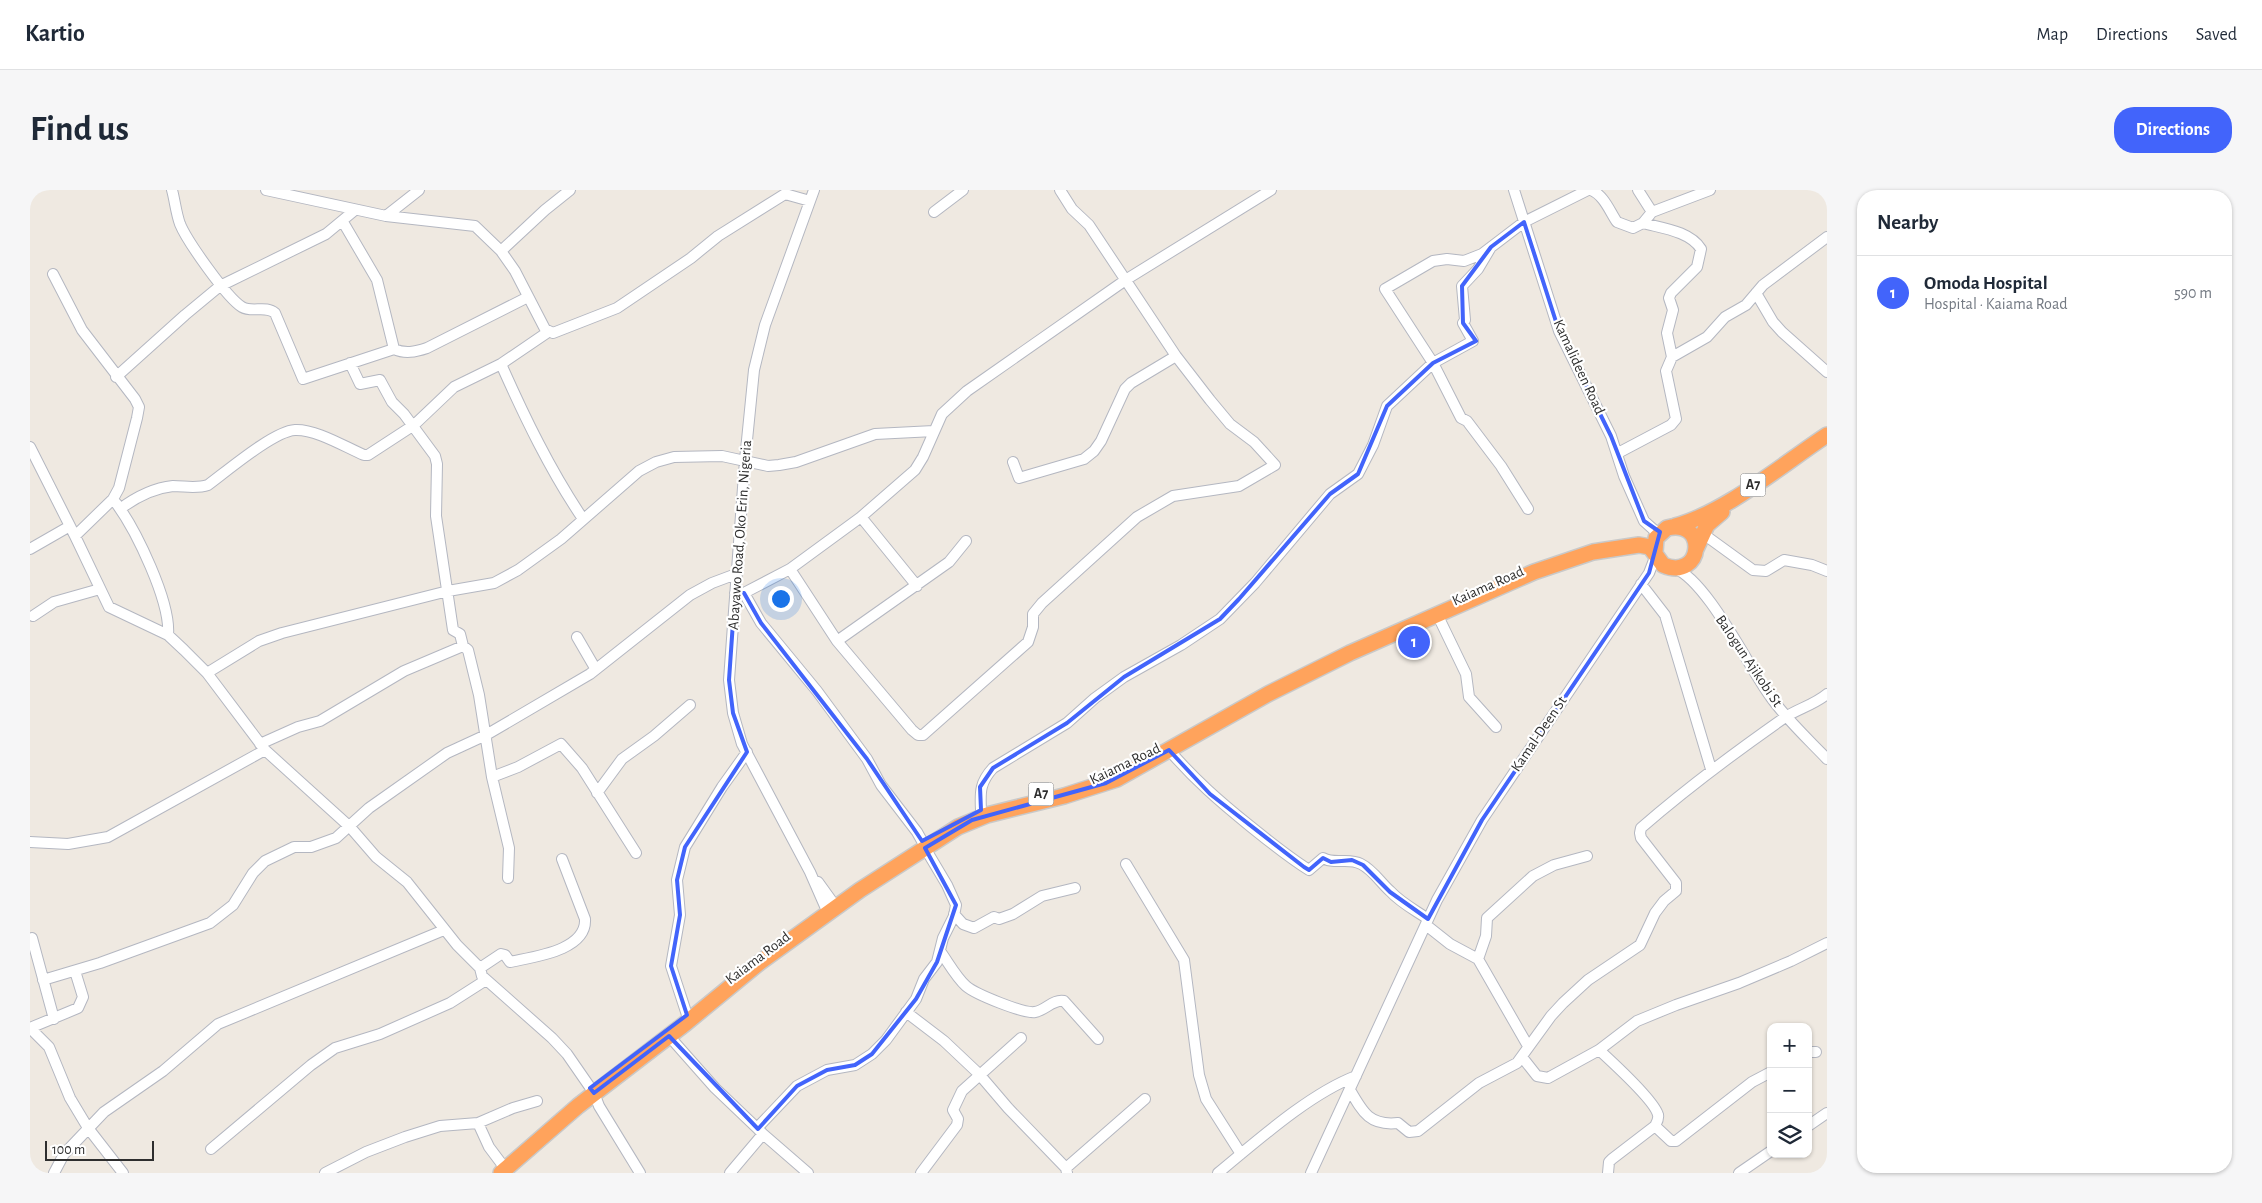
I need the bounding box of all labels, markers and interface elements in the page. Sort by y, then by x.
text: Kartio [25,22,85,46]
text: Map [2037,26,2068,44]
text: Directions [2096,26,2168,44]
text: Saved [2196,26,2237,44]
button: Directions [2114,107,2232,153]
text: Find us [30,112,129,147]
text: Nearby [1877,212,1938,233]
text: Omoda Hospital [1924,274,2048,293]
text: 1 [1890,285,1896,301]
text: 590 m [2174,285,2212,301]
text: Hospital · Kaiama Road [1924,296,2068,312]
street label: Kamalideen Road [1550,317,1608,417]
street label: Abayawo Road, Oko Erin, Nigeria [726,440,754,630]
road number: A7 [1740,474,1766,496]
street label: Kaiama Road [1450,563,1526,608]
your location [768,586,794,612]
street label: Balogun Ajikobi St [1713,612,1785,710]
pin: 1 [1398,623,1430,661]
street label: Kamal-Deen St [1508,693,1570,774]
street label: Kaiama Road [1087,740,1163,788]
road number: A7 [1028,782,1054,806]
street label: Kaiama Road [723,929,793,987]
map controls [1767,1023,1812,1158]
button: + [1767,1023,1812,1068]
button: − [1767,1068,1812,1113]
button: layers [1767,1113,1812,1158]
scale bar [45,1138,154,1161]
text: 100 m [52,1143,85,1157]

